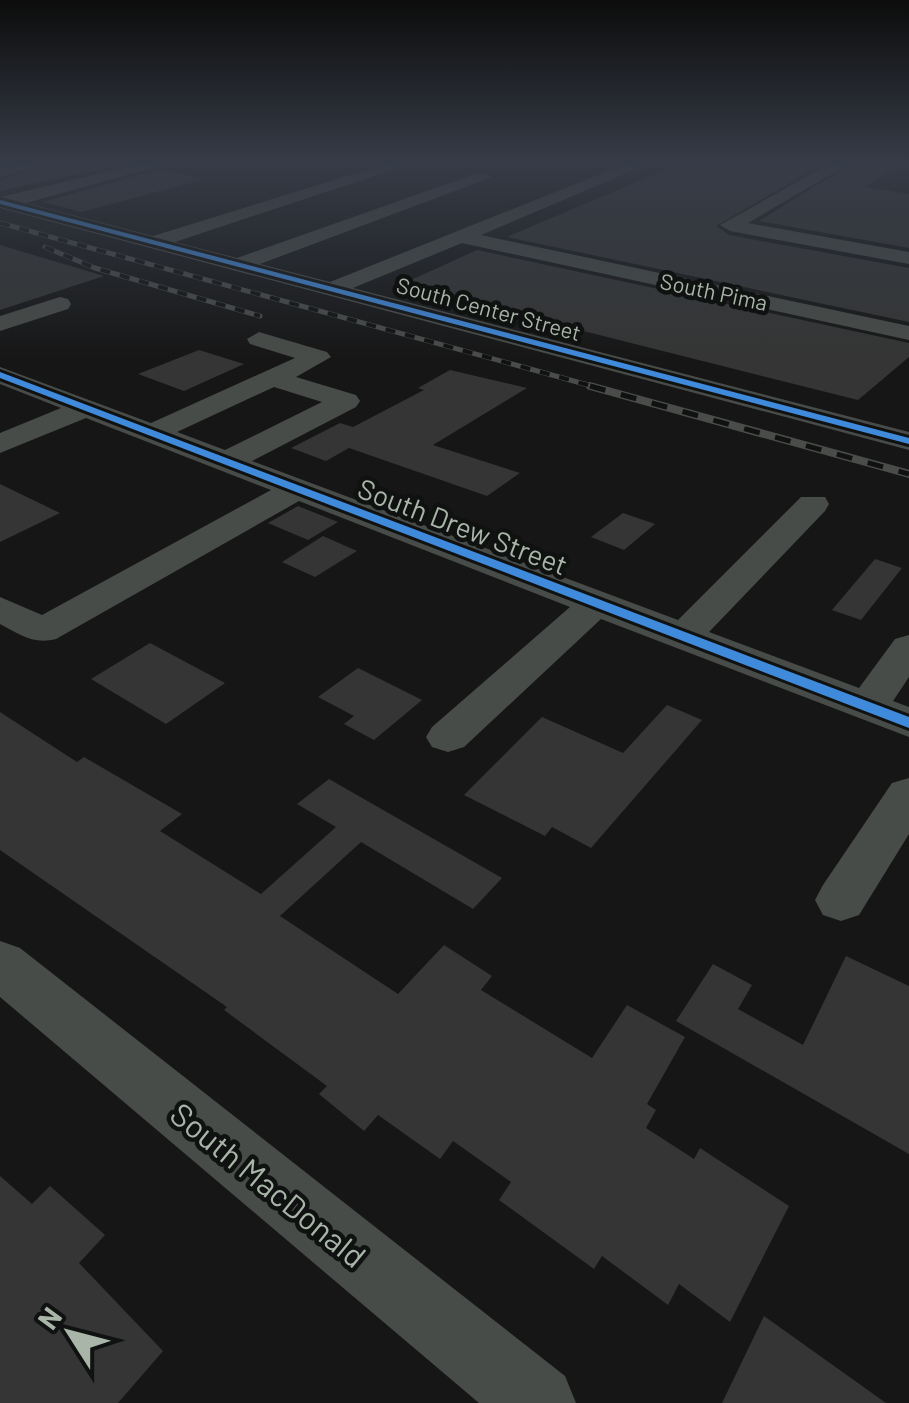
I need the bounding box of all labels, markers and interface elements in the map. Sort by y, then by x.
street label: South Pima [658,267,770,315]
street label: South Center Street [394,271,584,345]
street label: South Drew Street [353,470,573,582]
street label: South MacDonald [164,1094,374,1274]
north arrow [20,1283,120,1383]
text: N [30,1300,68,1335]

